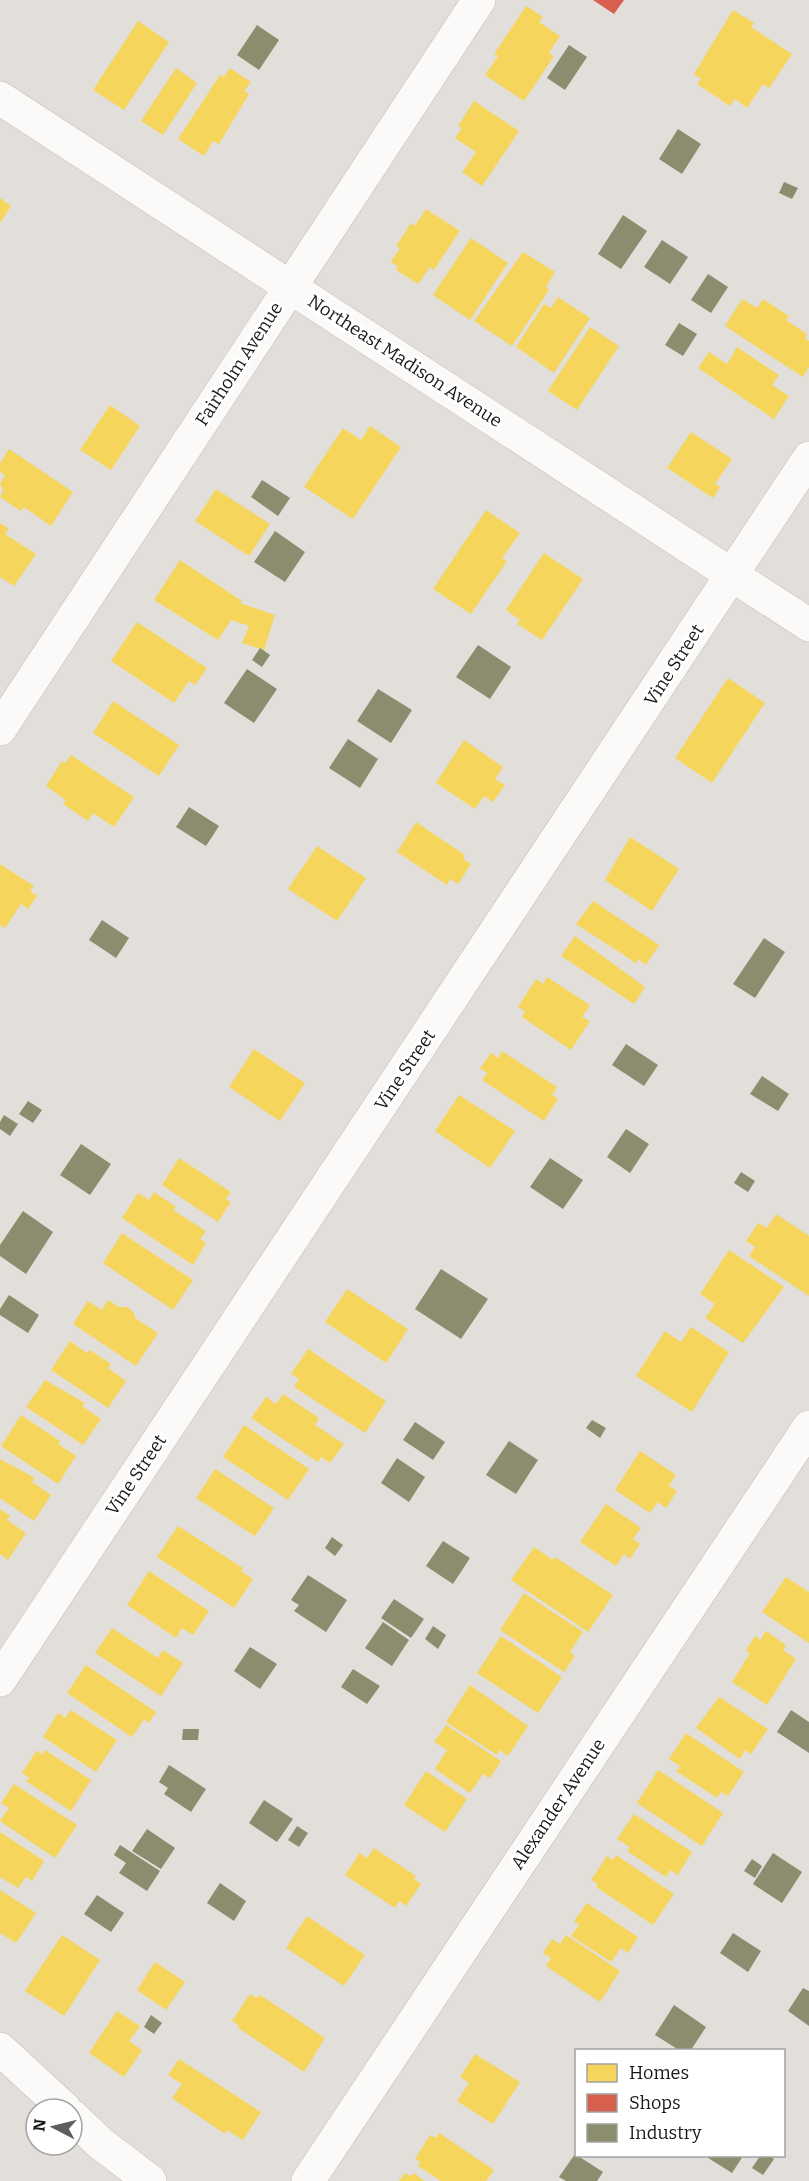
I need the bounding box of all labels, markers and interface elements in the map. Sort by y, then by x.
street label: Northeast Madison Avenue [304,290,506,432]
street label: Fairholm Avenue [191,298,287,430]
street label: Vine Street [640,620,709,710]
street label: Vine Street [370,1025,440,1115]
street label: Vine Street [101,1430,171,1520]
street label: Alexander Avenue [506,1734,610,1874]
legend [575,2049,785,2157]
text: Homes [629,2062,689,2084]
text: Shops [629,2092,681,2114]
north arrow [24,2097,84,2157]
text: N [29,2118,50,2133]
text: Industry [629,2122,702,2144]

